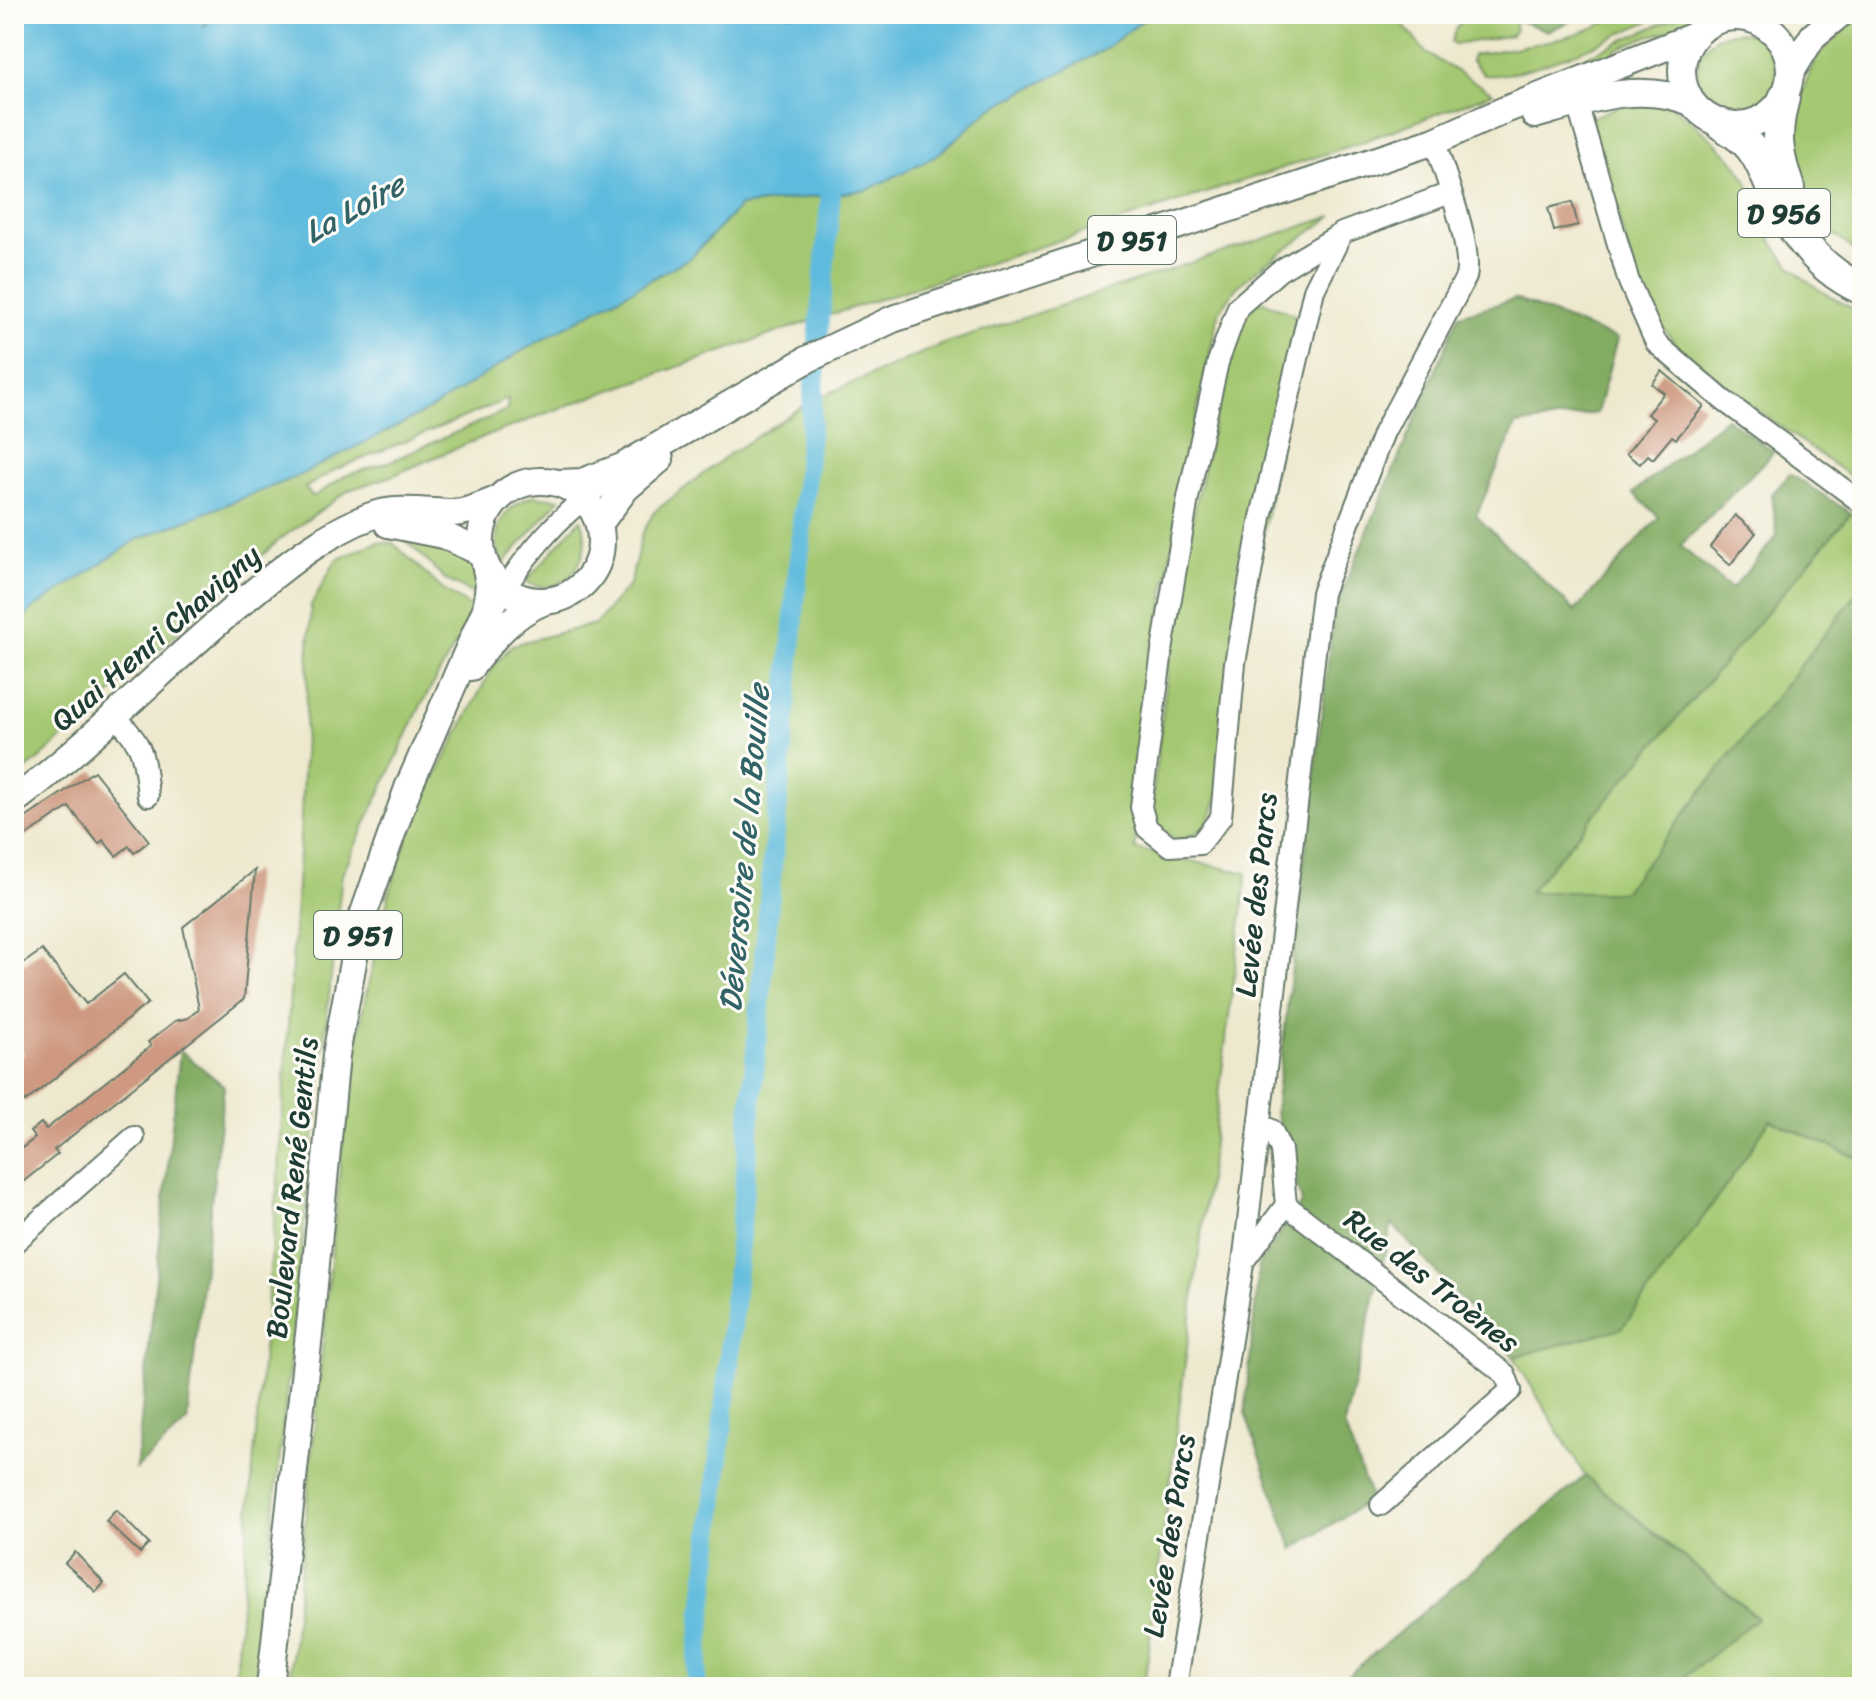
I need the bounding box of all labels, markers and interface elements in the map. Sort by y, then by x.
water label: La Loire [293,155,419,260]
road number: D 956 [1738,189,1830,237]
road number: D 951 [1088,216,1176,264]
street label: Quai Henri Chavigny [38,530,274,746]
water label: Déversoire de la Bouille [702,678,788,1014]
street label: Levée des Parcs [1218,790,1294,1000]
road number: D 951 [314,911,402,959]
street label: Boulevard René Gentils [249,1034,335,1341]
street label: Rue des Troènes [1332,1194,1533,1368]
street label: Levée des Parcs [1126,1430,1212,1642]

